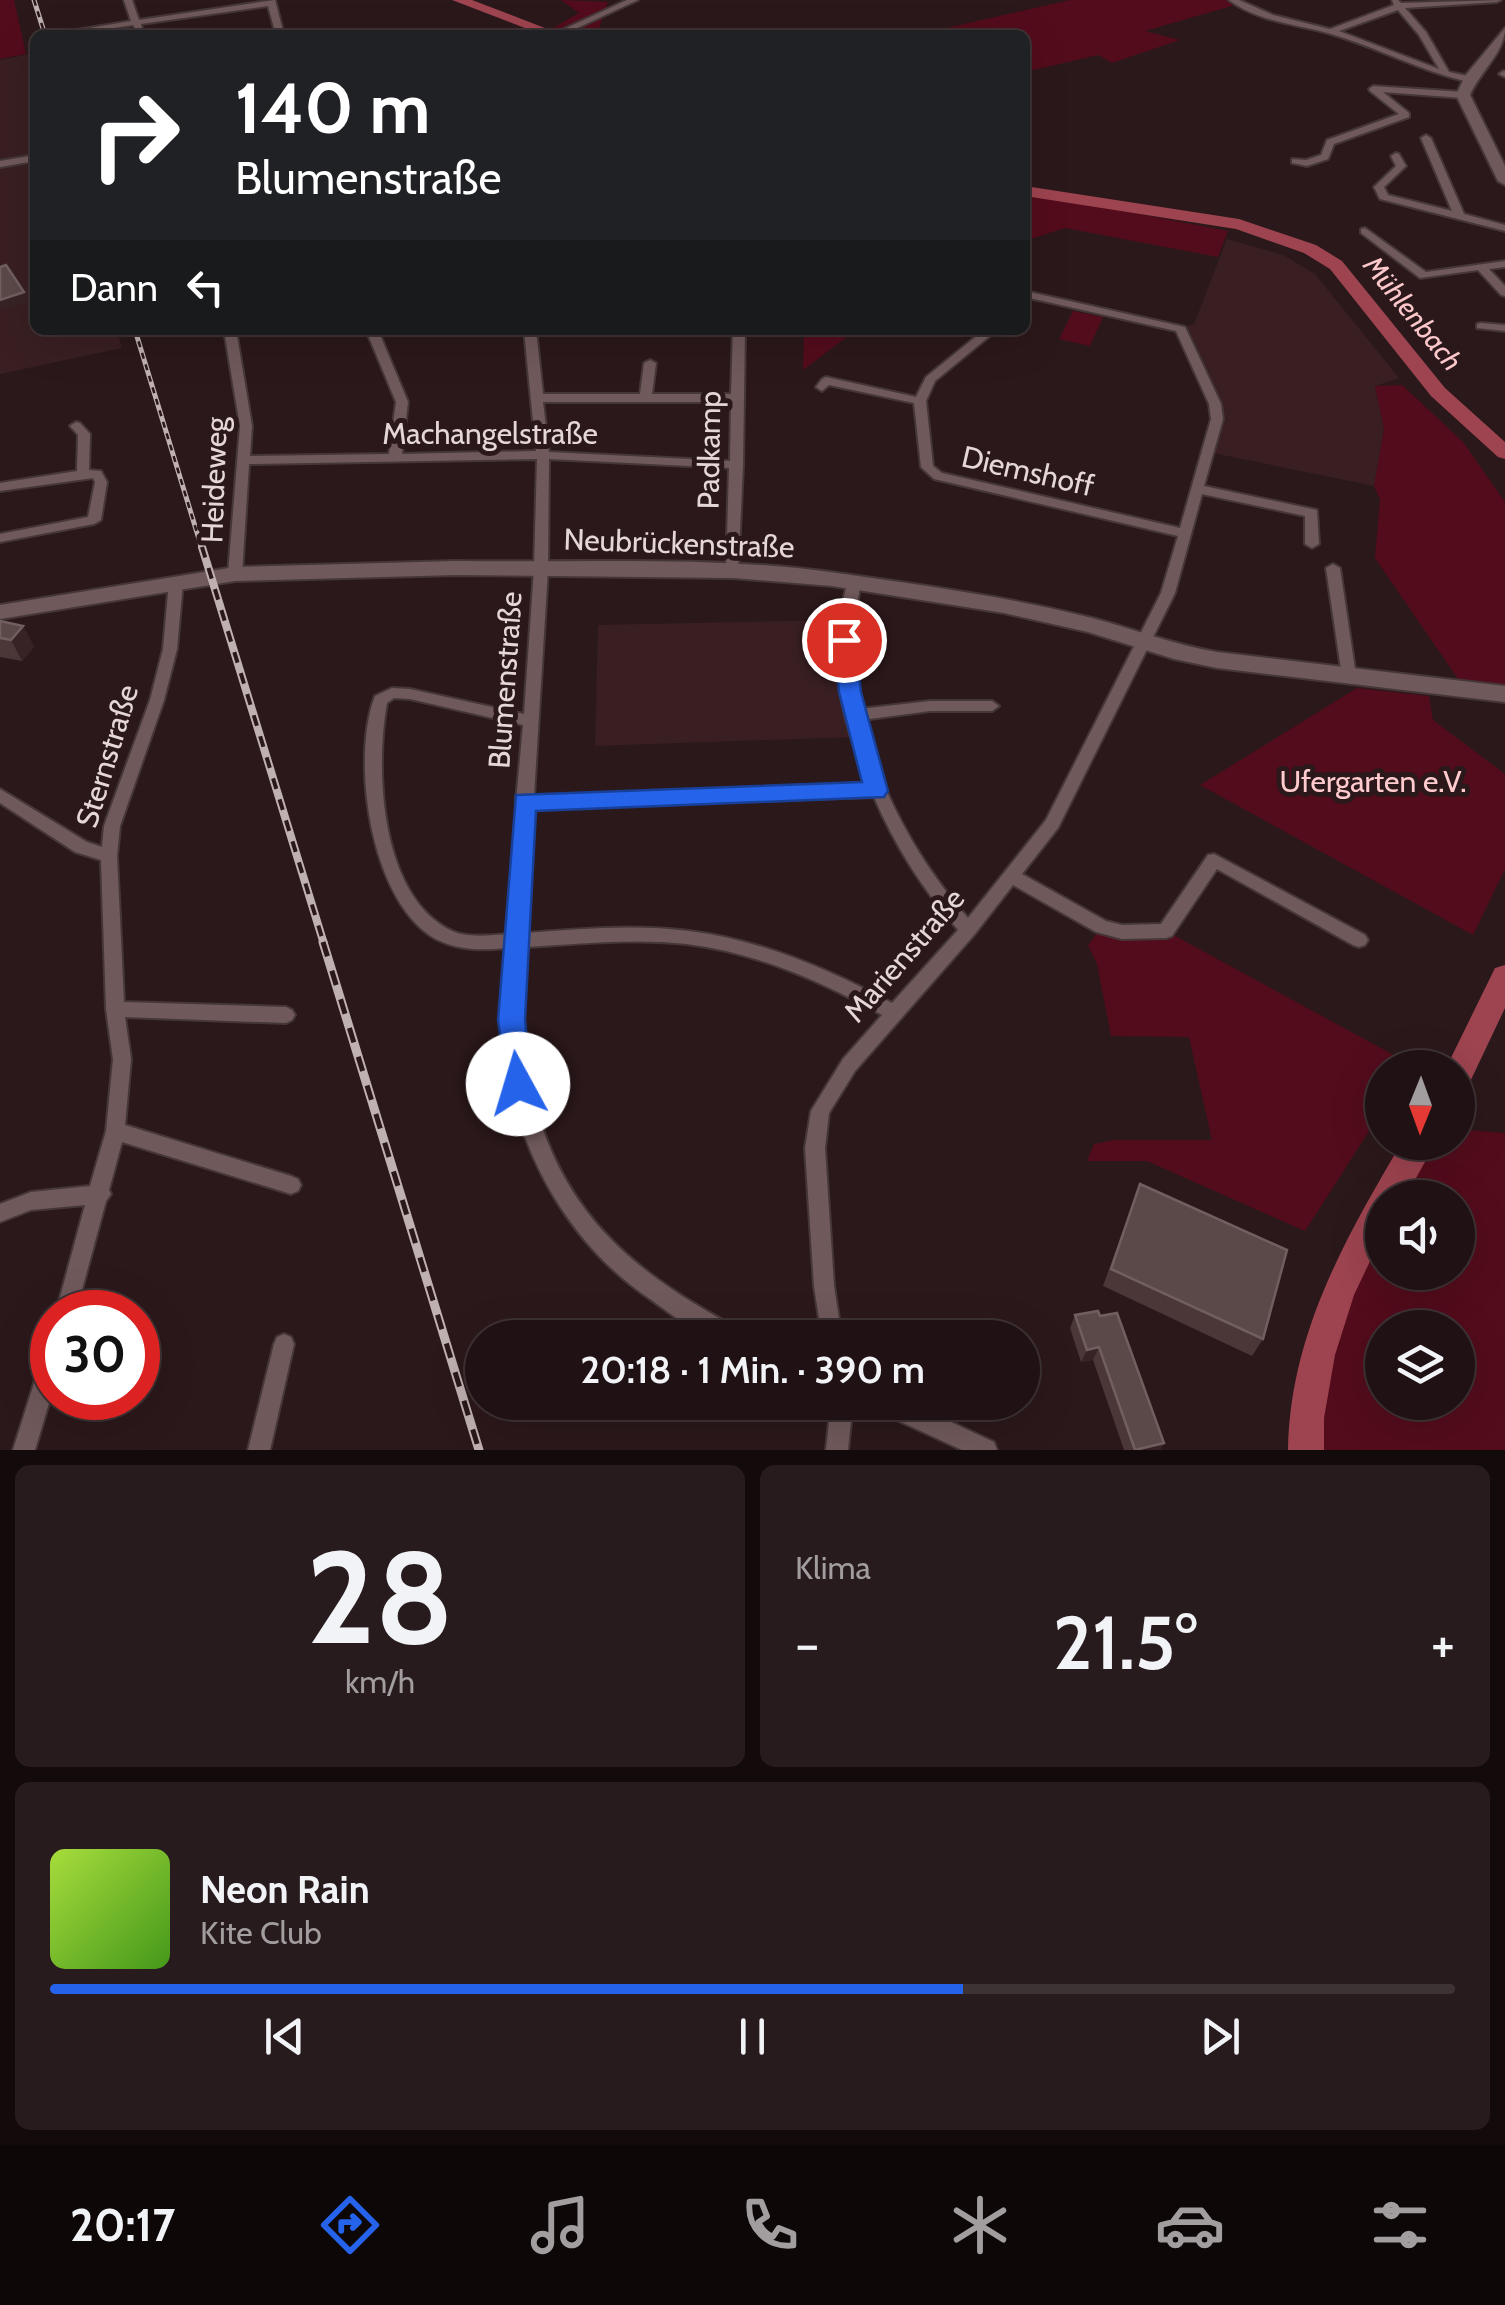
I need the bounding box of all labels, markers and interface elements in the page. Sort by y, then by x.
text: 140 m [235,65,430,151]
icon: right [70,70,200,200]
text: Blumenstraße [235,151,502,205]
water label: Mühlenbach [1356,248,1470,377]
icon: left [178,260,233,315]
text: Dann [70,264,158,311]
street label: Padkamp [689,390,729,510]
street label: Heideweg [193,415,235,544]
street label: Machangelstraße [382,415,598,452]
street label: Diemshoff [958,438,1098,504]
street label: Neubrückenstraße [563,520,795,566]
street label: Blumenstraße [480,590,530,770]
pin [802,598,887,683]
icon: arrive [817,613,872,668]
street label: Sternstraße [68,680,146,832]
park label: Ufergarten e.V. [1279,763,1467,800]
street label: Marienstraße [836,880,972,1030]
position arrow [466,1032,570,1136]
north arrow [1365,1050,1475,1160]
map controls [1365,1050,1475,1420]
button: sound [1365,1180,1475,1290]
speed limit sign: 30 [30,1290,160,1420]
button: layers [1365,1310,1475,1420]
text: 20:18 · 1 Min. · 390 m [580,1346,925,1393]
text: 28 [306,1518,454,1676]
text: Klima [795,1548,871,1587]
text: 21.5° [1053,1597,1197,1688]
text: − [795,1610,819,1677]
text: + [1431,1610,1455,1677]
text: km/h [345,1662,415,1701]
text: Neon Rain [200,1866,370,1913]
text: Kite Club [200,1913,322,1952]
icon: previous [257,2009,312,2064]
icon: pause [725,2009,780,2064]
icon: next [1193,2009,1248,2064]
icon: directions [315,2190,385,2260]
icon: music [525,2190,595,2260]
icon: phone [735,2190,805,2260]
icon: climate [945,2190,1015,2260]
icon: car [1155,2190,1225,2260]
icon: filters [1365,2190,1435,2260]
text: 20:17 [70,2198,175,2252]

